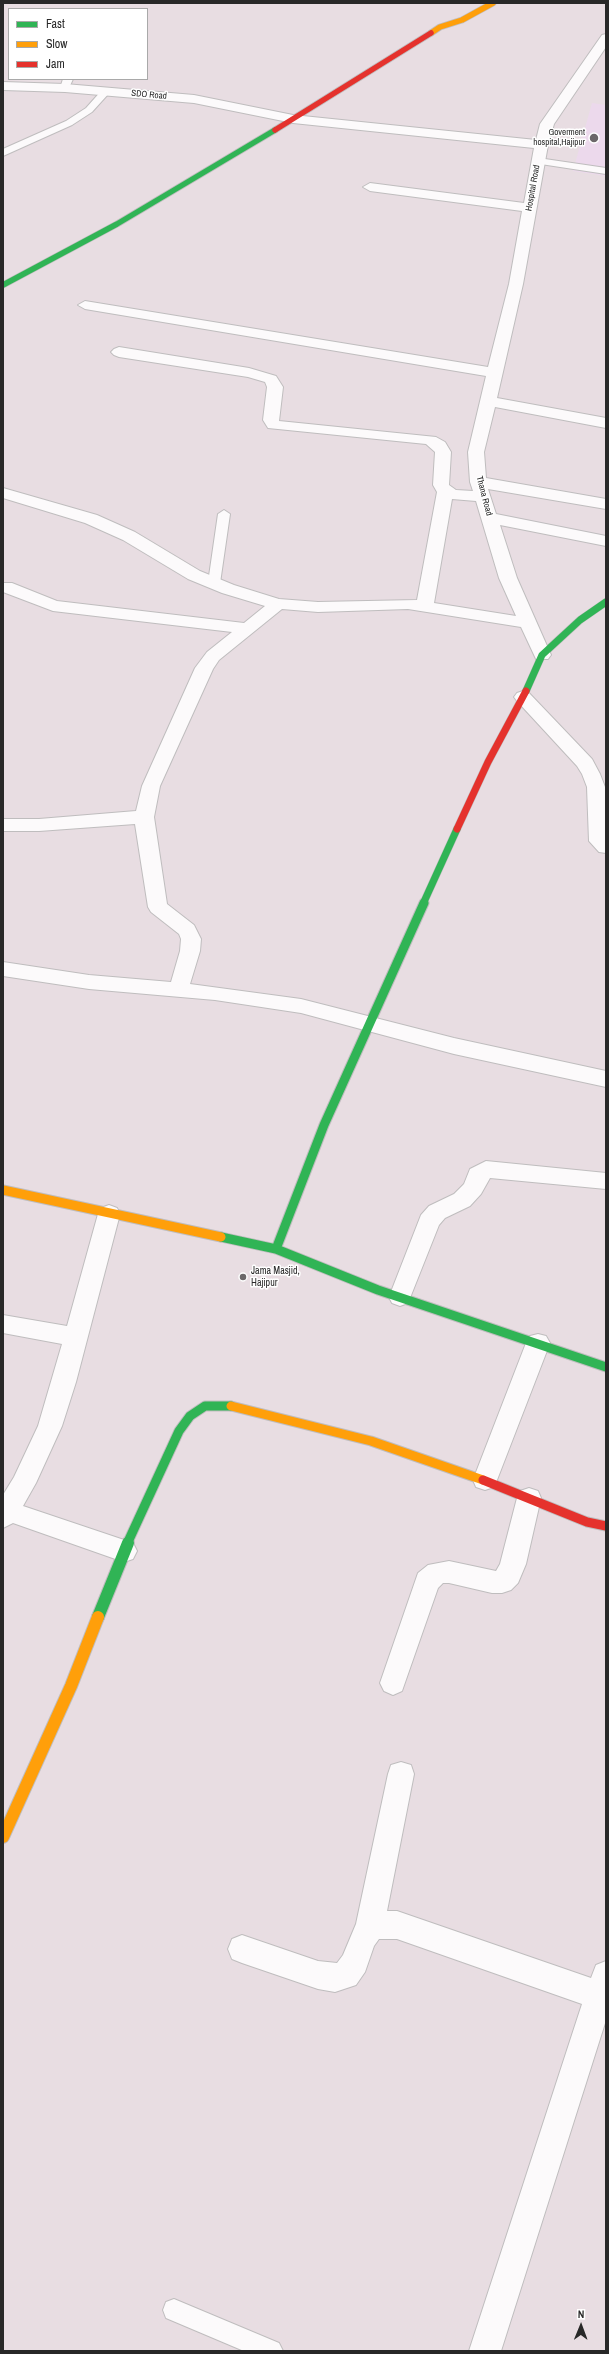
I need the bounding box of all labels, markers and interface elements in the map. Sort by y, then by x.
legend [8,8,148,80]
text: Fast [46,16,65,32]
text: Slow [46,36,67,52]
text: Jam [46,56,65,72]
street label: SDO Road [131,88,167,102]
place label: Goverment hospital,Hajipur [533,128,585,149]
marker: Goverment hospital,Hajipur [588,132,600,144]
street label: Hospital Road [524,164,542,212]
street label: Thana Road [474,475,494,517]
place label: Jama Masjid, Hajipur [251,1265,300,1288]
marker: Jama Masjid, Hajipur [238,1272,248,1282]
north arrow [561,2306,601,2346]
text: N [578,2307,585,2321]

